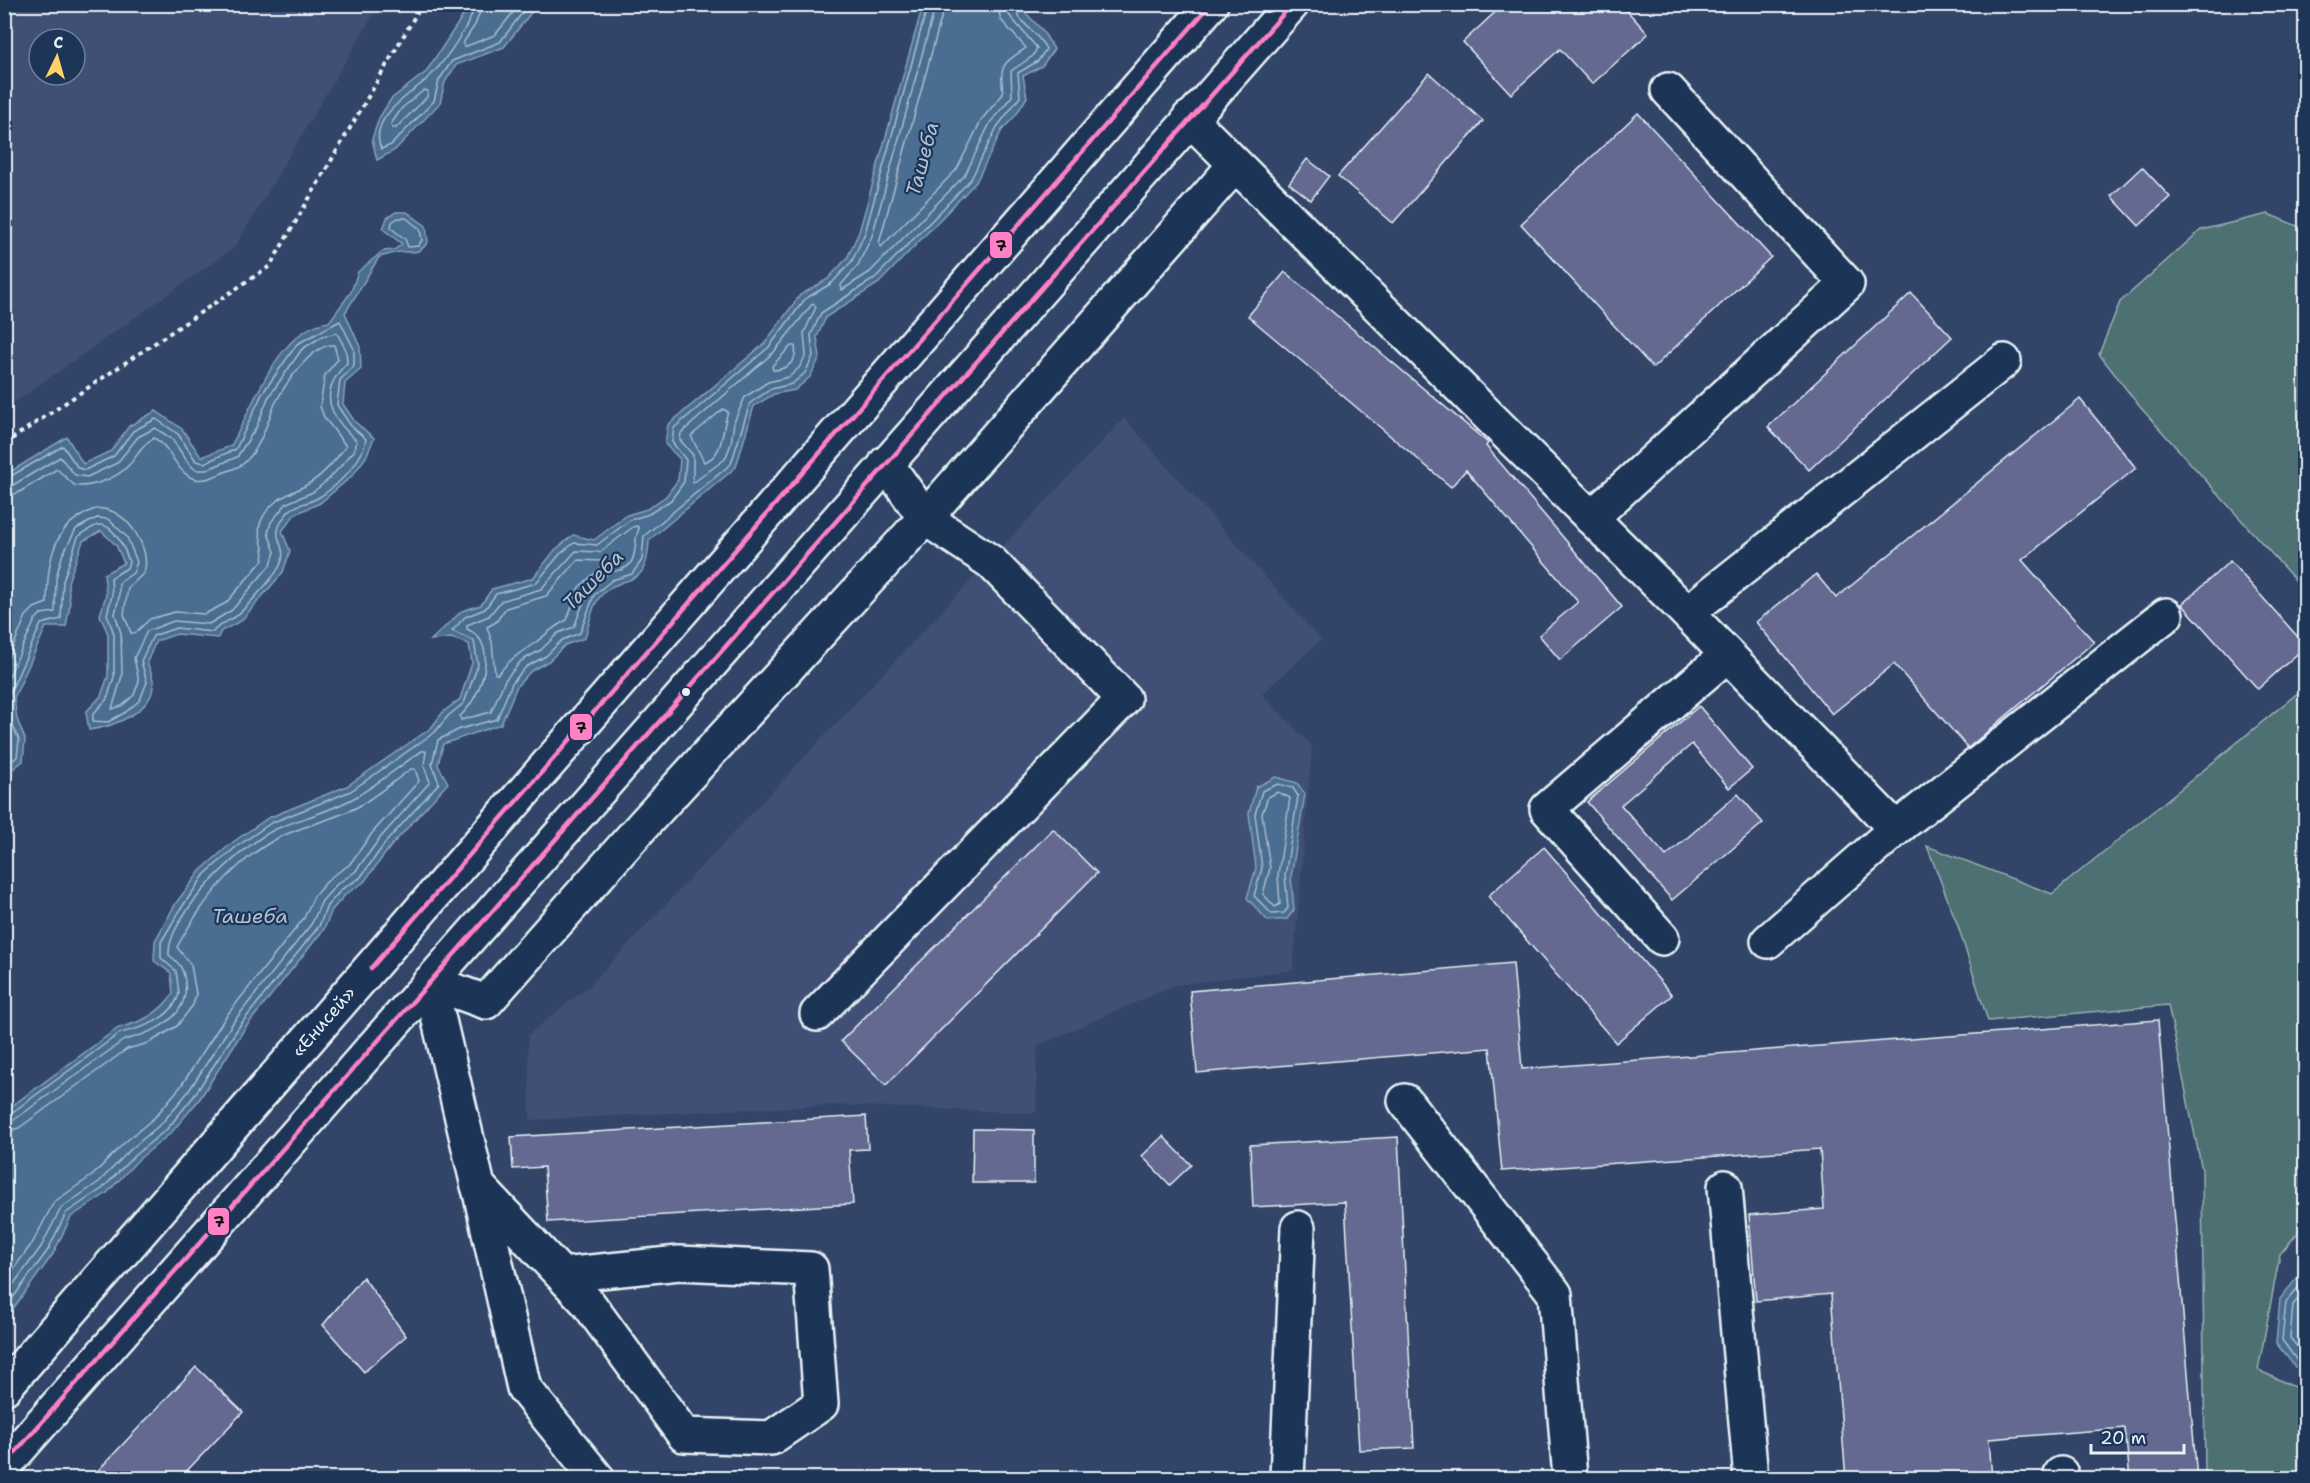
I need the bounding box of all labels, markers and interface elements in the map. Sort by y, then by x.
north arrow [27,27,87,87]
text: С [52,32,64,53]
water label: Ташеба [900,119,944,199]
line badge: 7 [989,231,1013,259]
text: 7 [995,235,1007,256]
water label: Ташеба [557,544,629,616]
unlabelled marker [680,686,692,698]
line badge: 7 [569,713,593,741]
text: 7 [575,717,587,738]
water label: Ташеба [212,903,288,929]
street label: «Енисей» [286,981,361,1062]
line badge: 7 [207,1207,230,1236]
text: 7 [213,1211,225,1232]
scale bar [2091,1417,2184,1455]
text: 20 m [2100,1426,2146,1450]

